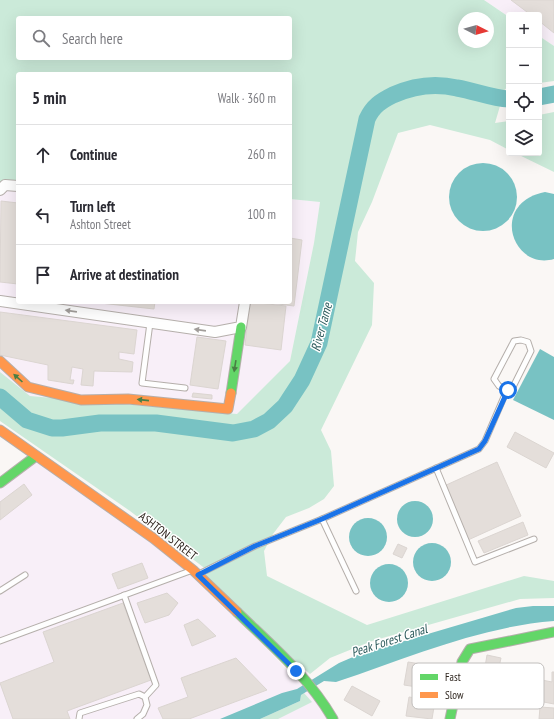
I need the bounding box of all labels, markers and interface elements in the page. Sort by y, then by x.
north arrow [458,12,494,48]
map controls [506,12,542,156]
button: + [506,12,542,48]
search box [16,16,292,60]
icon: search [30,27,52,49]
text: Search here [62,29,123,48]
button: − [506,48,542,84]
button: locate [506,84,542,120]
text: 5 min [32,87,66,109]
text: Walk · 360 m [218,90,276,107]
button: layers [506,120,542,156]
icon: ahead [32,144,54,166]
text: Continue [70,145,117,164]
text: 260 m [247,146,276,163]
text: Turn left [70,197,115,216]
icon: left [32,204,54,226]
text: 100 m [247,206,276,223]
text: Ashton Street [70,216,131,233]
icon: arrive [32,264,54,286]
text: Arrive at destination [70,265,179,284]
water label: River Tame [307,300,336,353]
one-way arrow [65,308,77,314]
one-way arrow [194,327,206,333]
one-way arrow [232,359,238,372]
one-way arrow [13,373,23,382]
route start [499,381,517,399]
one-way arrow [137,397,149,404]
street label: ASHTON STREET [136,508,201,563]
water label: Peak Forest Canal [349,620,431,661]
route end [287,662,305,680]
legend [412,663,544,709]
text: Fast [445,670,461,684]
text: Slow [445,688,464,702]

